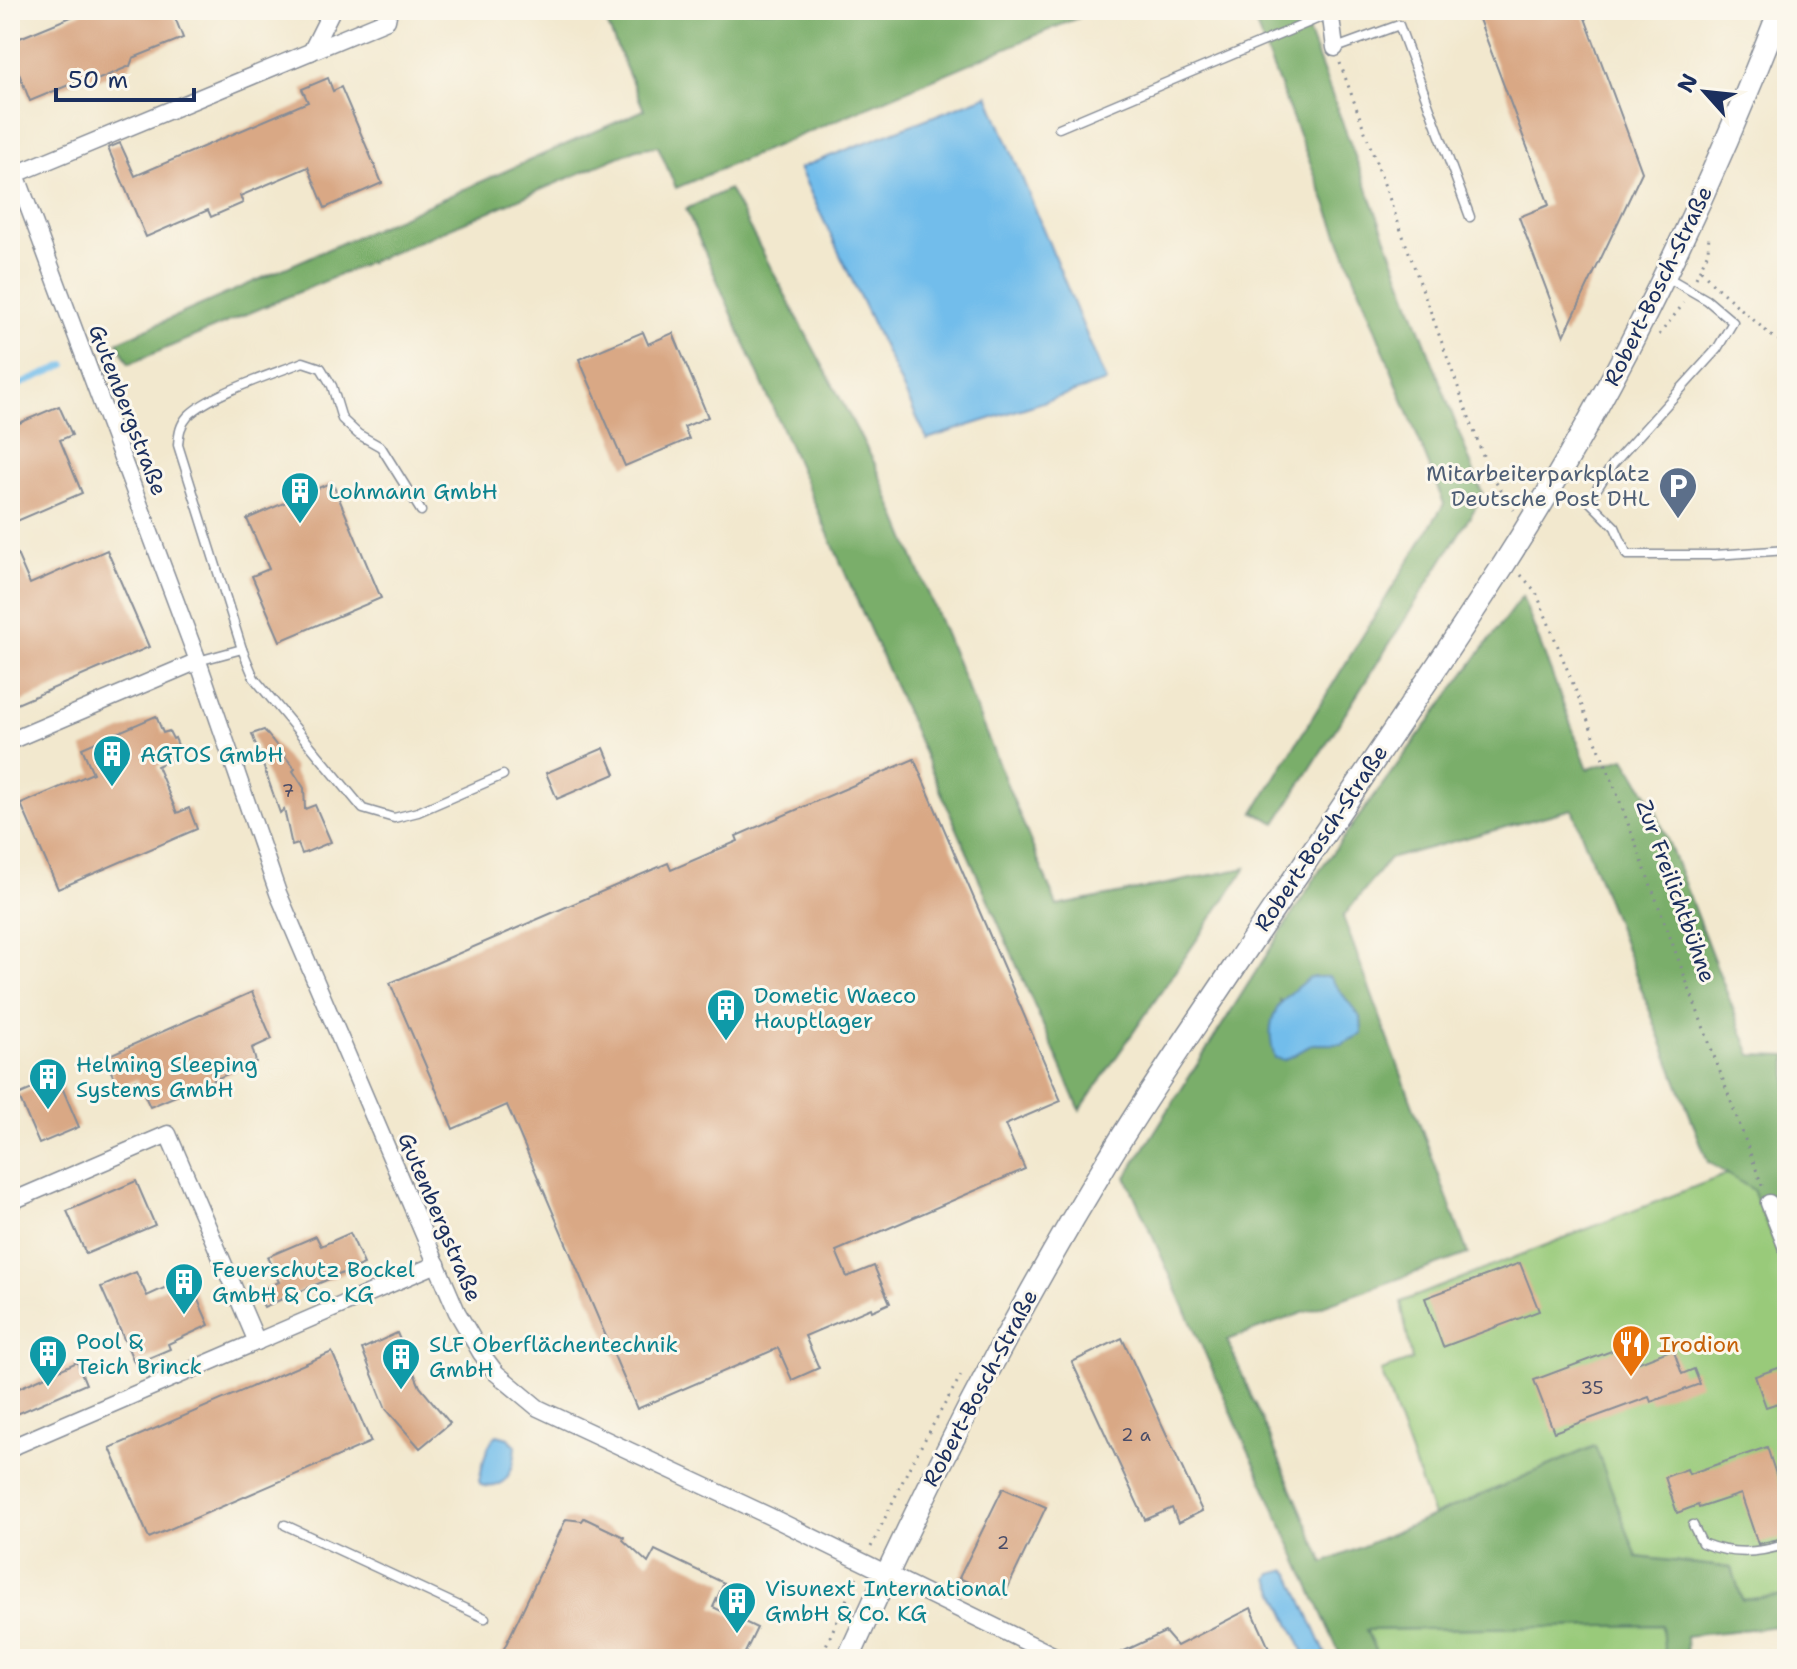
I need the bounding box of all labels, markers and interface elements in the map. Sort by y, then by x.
scale bar [56,52,194,102]
north arrow [1665,52,1745,132]
text: 50 m [68,64,128,96]
text: N [1671,69,1705,97]
street label: Robert-Bosch-Straße [1597,181,1719,391]
street label: Gutenbergstraße [82,320,174,500]
place label: Mitarbeiterparkplatz Deutsche Post DHL [1426,459,1650,513]
parking icon: Mitarbeiterparkplatz Deutsche Post DHL [1657,465,1699,520]
building icon: Lohmann GmbH [279,470,321,525]
place label: Lohmann GmbH [328,477,498,506]
building icon: AGTOS GmbH [91,733,133,788]
street label: Robert-Bosch-Straße [1248,739,1394,937]
place label: AGTOS GmbH [140,740,284,769]
house number: 7 [282,779,294,803]
street label: Zur Freilichtbühne [1629,796,1723,986]
place label: Dometic Waeco Hauptlager [754,981,916,1035]
building icon: Dometic Waeco Hauptlager [705,987,747,1042]
place label: Helming Sleeping Systems GmbH [76,1050,258,1104]
building icon: Helming Sleeping Systems GmbH [27,1056,69,1111]
street label: Gutenbergstraße [391,1128,489,1306]
place label: Feuerschutz Bockel GmbH & Co. KG [212,1255,415,1309]
building icon: Feuerschutz Bockel GmbH & Co. KG [163,1261,205,1316]
street label: Robert-Bosch-Straße [916,1284,1044,1492]
restaurant icon: Irodion [1610,1323,1652,1378]
place label: Pool & Teich Brinck [76,1327,202,1381]
place label: SLF Oberflächentechnik GmbH [429,1330,678,1384]
place label: Irodion [1659,1330,1739,1359]
building icon: Pool & Teich Brinck [27,1333,69,1388]
building icon: SLF Oberflächentechnik GmbH [380,1336,422,1391]
house number: 35 [1580,1376,1604,1400]
house number: 2 a [1121,1423,1151,1447]
house number: 2 [997,1531,1009,1555]
place label: Visunext International GmbH & Co. KG [765,1574,1008,1628]
building icon: Visunext International GmbH & Co. KG [716,1580,758,1635]

